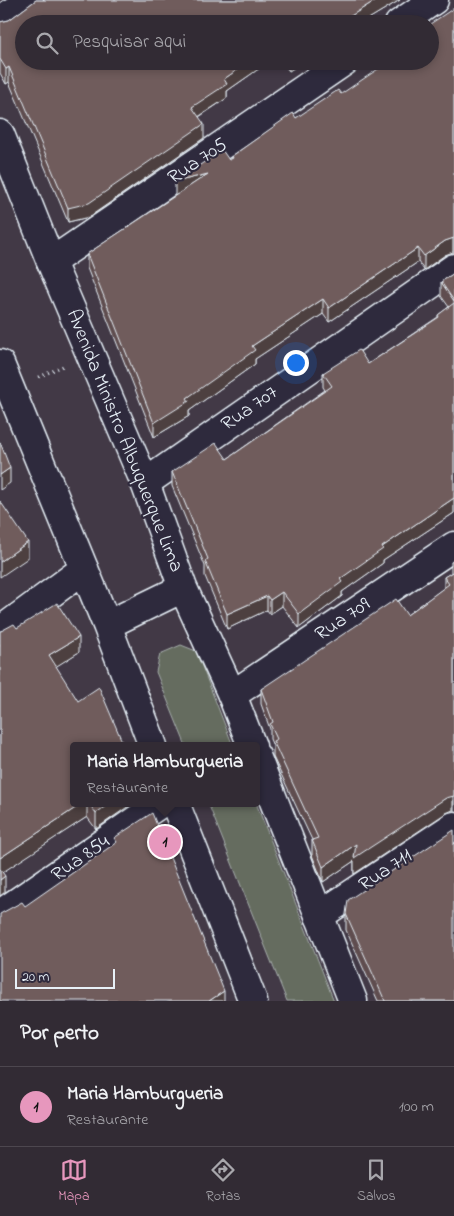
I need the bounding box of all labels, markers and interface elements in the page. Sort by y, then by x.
search box [15,15,439,70]
icon: search [33,29,61,57]
text: Pesquisar aqui [73,29,186,56]
street label: Rua 705 [162,131,234,193]
street label: Avenida Ministro Albuquerque Lima [58,305,190,577]
your location [283,350,309,376]
street label: Rua 707 [216,379,284,439]
street label: Rua 709 [310,591,376,649]
popup [70,742,260,807]
text: Maria Hamburgueria [87,749,243,776]
text: Restaurante [87,776,168,800]
pin: 1 [149,823,181,861]
street label: Rua 854 [46,828,116,890]
street label: Rua 711 [353,842,419,900]
scale bar [15,966,115,989]
text: 20 m [22,967,49,988]
text: Por perto [20,1019,99,1049]
text: Maria Hamburgueria [67,1081,223,1108]
text: 1 [33,1095,39,1119]
text: 100 m [399,1095,434,1119]
text: Restaurante [67,1108,148,1132]
tab: Mapa [58,1156,90,1207]
tab: Rotas [206,1156,240,1207]
tab: Salvos [357,1156,396,1207]

